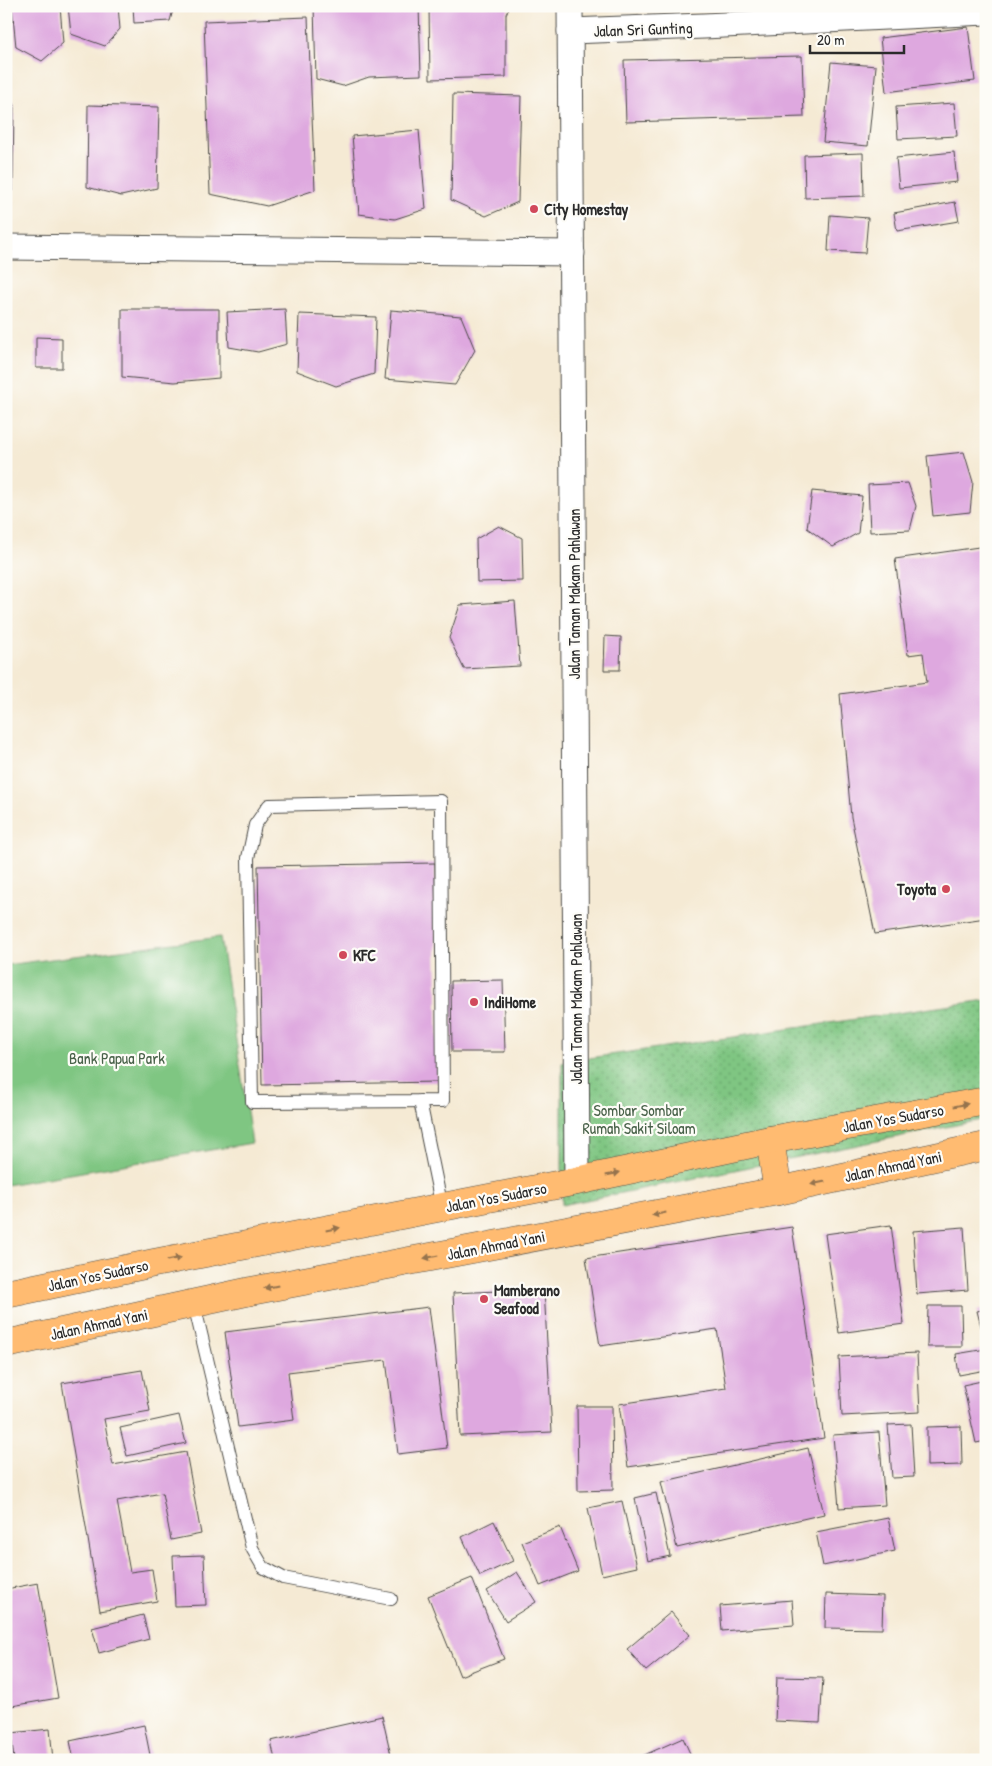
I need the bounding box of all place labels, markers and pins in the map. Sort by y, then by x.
place label: City Homestay [544,198,628,221]
marker: City Homestay [528,203,540,215]
place label: Toyota [896,878,937,901]
marker: Toyota [940,883,952,895]
place label: KFC [353,944,376,966]
marker: KFC [337,949,349,961]
place label: IndiHome [484,991,537,1013]
marker: IndiHome [468,996,480,1008]
place label: Mamberano Seafood [494,1279,560,1319]
marker: Mamberano Seafood [478,1293,490,1305]

